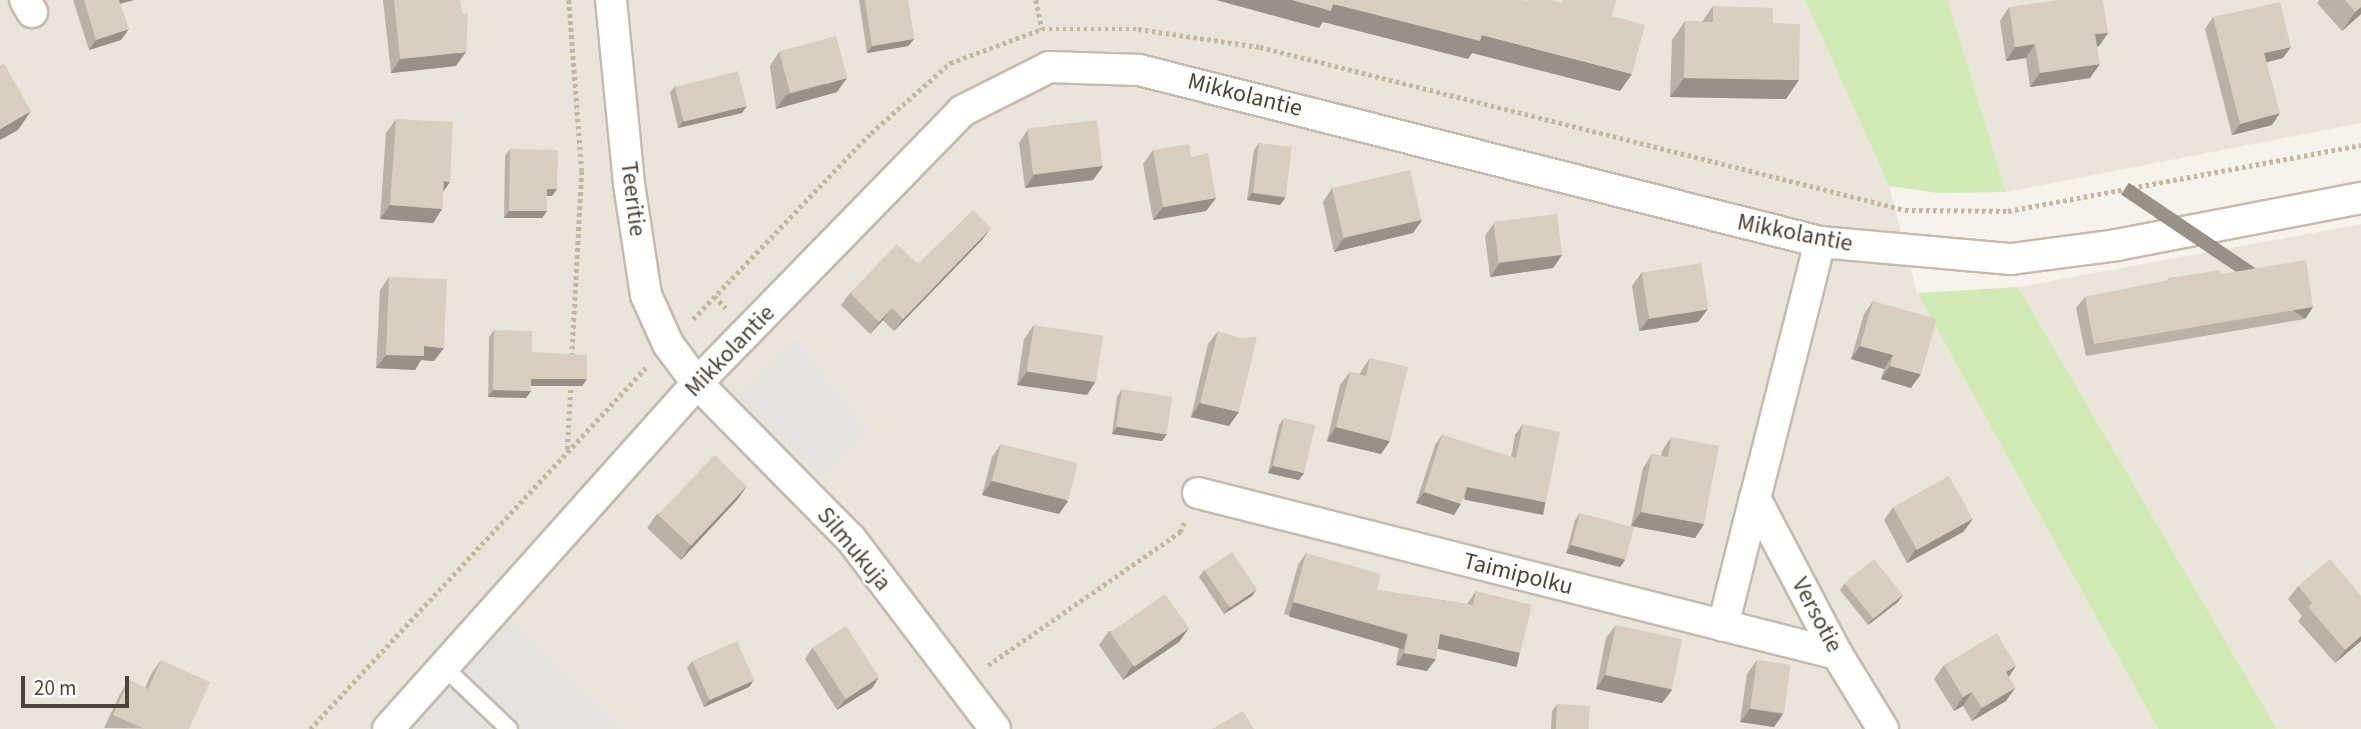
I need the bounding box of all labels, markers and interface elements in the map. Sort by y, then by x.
street label: Mikkolantie [1185,67,1305,123]
street label: Teeritie [614,160,652,238]
street label: Mikkolantie [1735,208,1855,258]
street label: Mikkolantie [679,299,781,403]
street label: Silmukuja [811,501,897,597]
street label: Taimipolku [1460,546,1576,602]
street label: Versotie [1785,573,1849,657]
scale bar [24,662,133,706]
text: 20 m [34,673,76,703]

